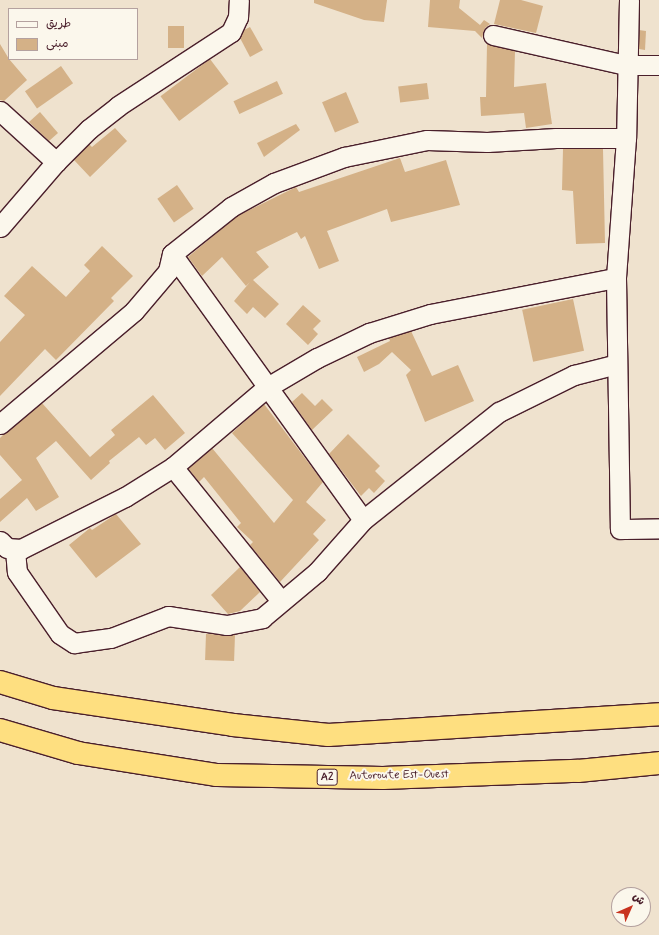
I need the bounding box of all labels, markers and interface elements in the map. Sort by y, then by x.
legend [8,8,138,60]
text: طريق [46,16,71,32]
text: مبنى [46,36,69,52]
road number: A2 [316,768,338,786]
street label: Autoroute Est-Ouest [349,768,449,784]
north arrow [611,887,651,927]
text: ش [630,890,648,908]

